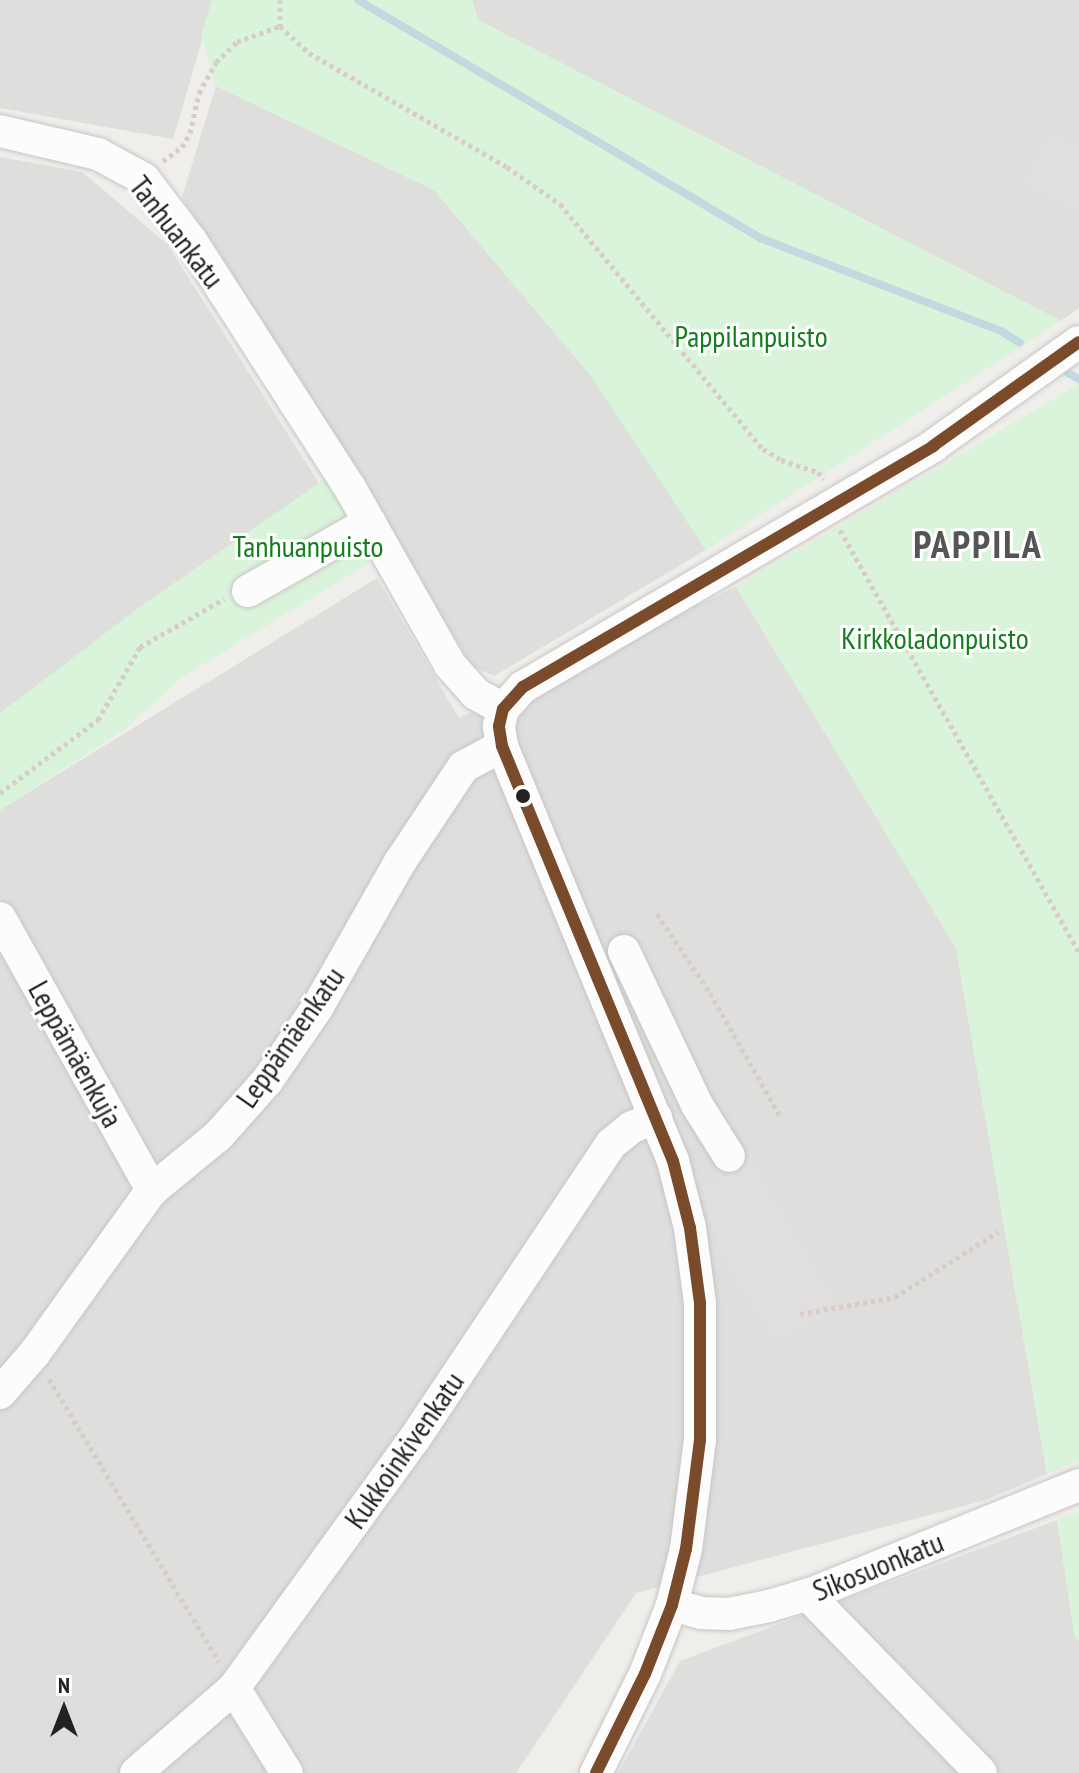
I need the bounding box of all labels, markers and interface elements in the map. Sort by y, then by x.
street label: Tanhuankatu [122,169,232,295]
park label: Pappilanpuisto [674,318,828,354]
district label: PAPPILA [913,521,1043,567]
park label: Tanhuanpuisto [232,528,384,564]
park label: Kirkkoladonpuisto [841,620,1029,656]
unlabelled marker [515,788,531,804]
street label: Leppämäenkatu [228,960,352,1114]
street label: Leppämäenkuja [21,975,131,1133]
street label: Kukkoinkivenkatu [337,1365,471,1535]
street label: Sikosuonkatu [807,1523,949,1609]
north arrow [24,1669,104,1749]
text: N [58,1671,70,1699]

